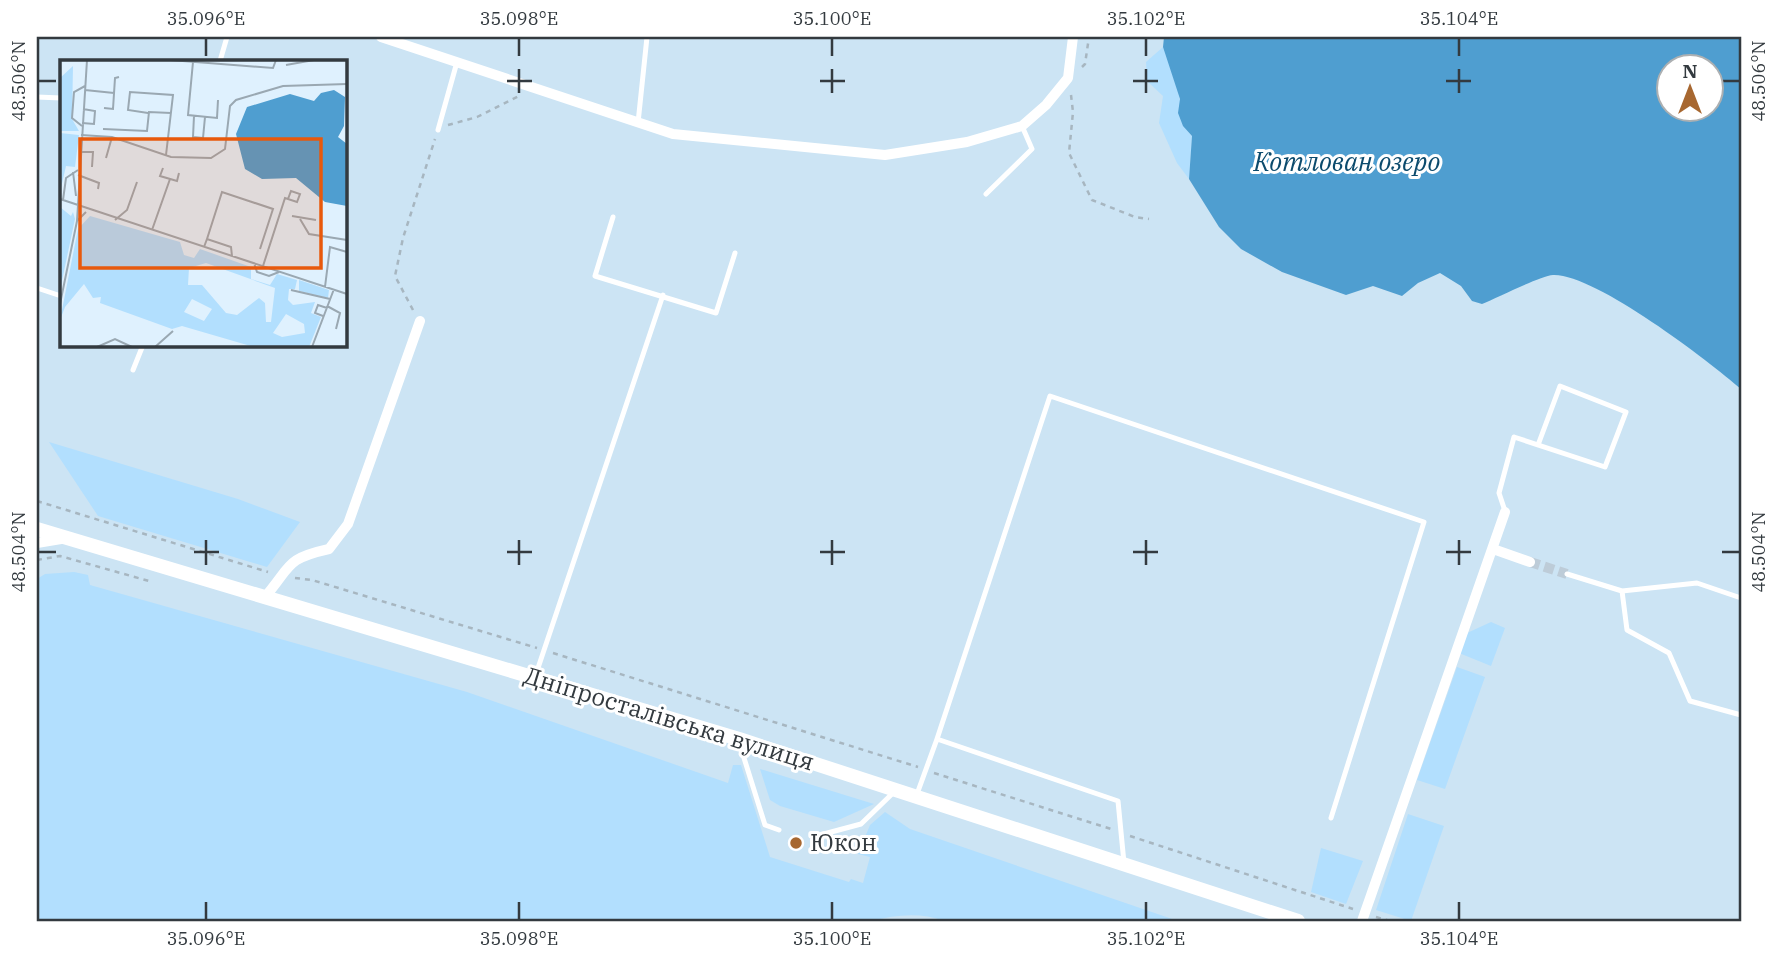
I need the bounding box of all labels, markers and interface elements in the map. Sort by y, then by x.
text: 35.096°E [167,7,245,30]
text: 35.098°E [480,7,558,30]
text: 35.100°E [793,7,871,30]
text: 35.102°E [1107,7,1185,30]
text: 35.104°E [1420,7,1498,30]
text: 48.506°N [7,40,30,122]
text: 48.506°N [1747,40,1770,122]
north arrow [1656,52,1726,122]
text: N [1682,59,1698,83]
inset map [60,60,346,346]
water label: Котлован озеро [1253,144,1440,178]
text: 48.504°N [7,511,30,593]
text: 48.504°N [1747,511,1770,593]
street label: Дніпросталівська вулиця [520,659,818,777]
place label: Юкон [810,826,877,858]
marker: Юкон [788,835,804,851]
text: 35.096°E [167,927,245,950]
text: 35.098°E [480,927,558,950]
text: 35.100°E [793,927,871,950]
text: 35.102°E [1107,927,1185,950]
text: 35.104°E [1420,927,1498,950]

